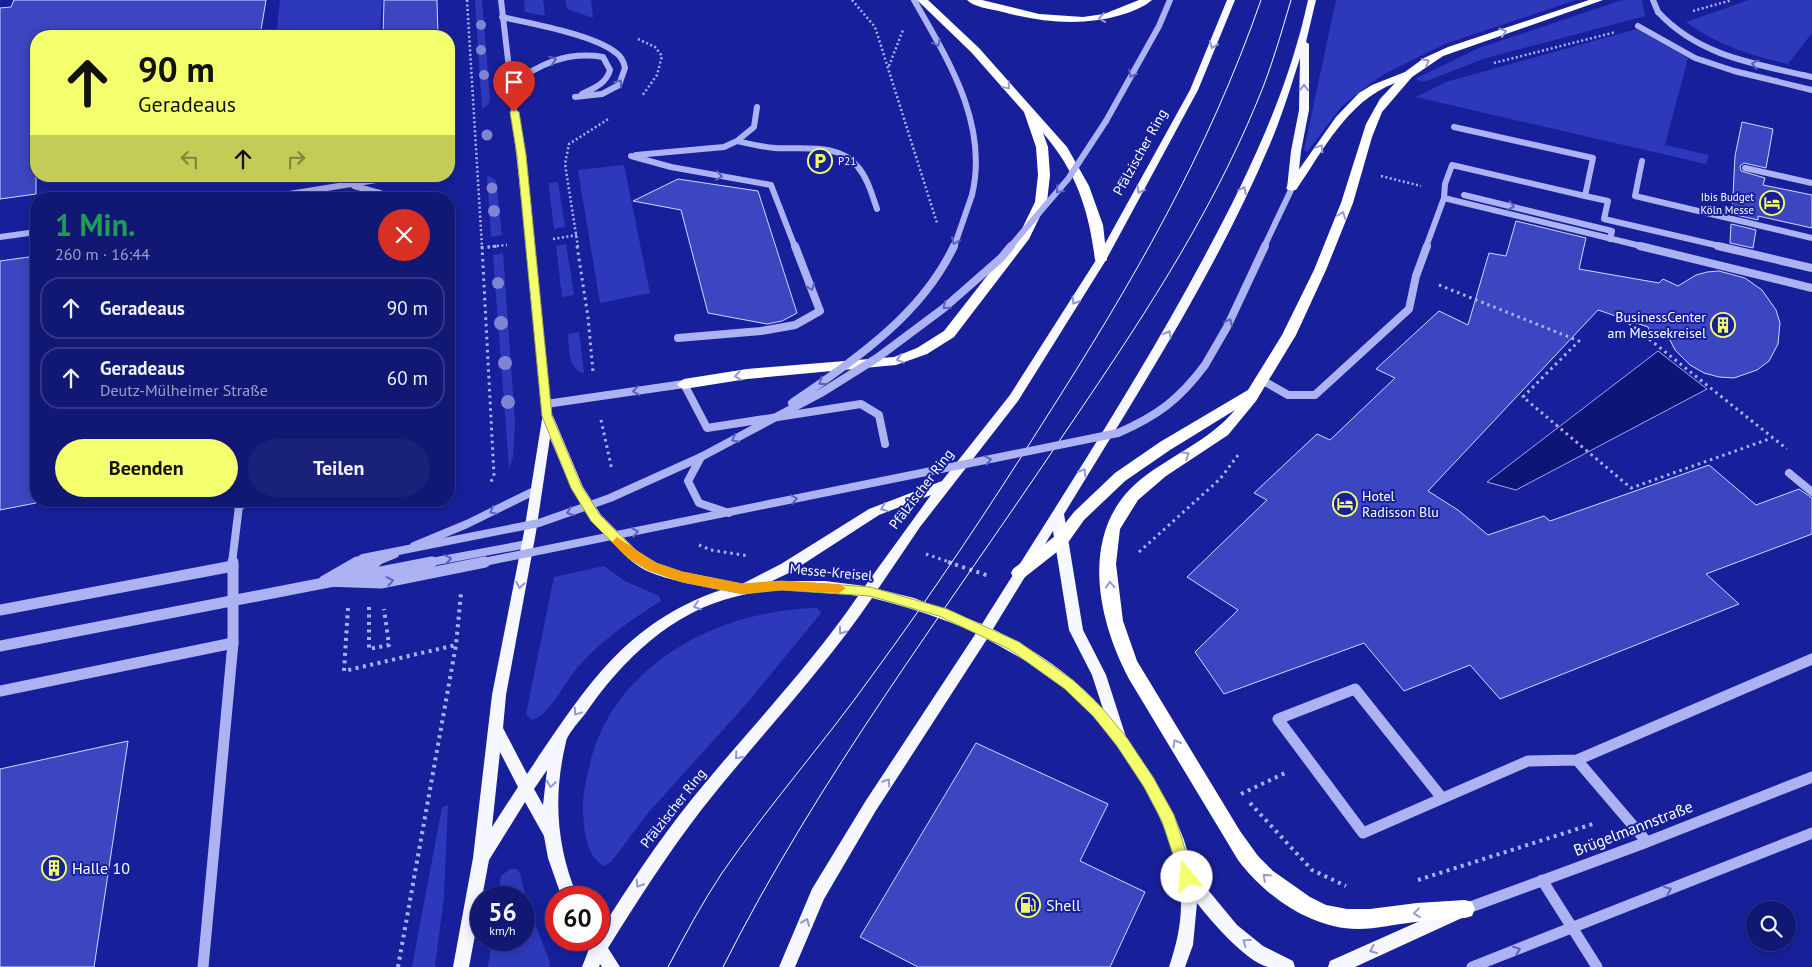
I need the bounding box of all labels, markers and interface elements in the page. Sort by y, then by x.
one-way arrow [1098,12,1106,23]
one-way arrow [1499,28,1507,38]
one-way arrow [931,38,941,47]
one-way arrow [1208,40,1219,49]
text: 90 m [138,46,215,92]
icon: ahead [55,50,120,115]
one-way arrow [548,56,556,66]
one-way arrow [1421,59,1430,69]
one-way arrow [1751,59,1760,70]
pin [493,61,535,112]
icon: arrive [500,68,528,96]
one-way arrow [1128,69,1138,78]
one-way arrow [614,79,623,88]
one-way arrow [1002,81,1011,90]
one-way arrow [1299,84,1309,92]
text: Geradeaus [138,90,236,118]
street label: Pfälzischer Ring [1109,106,1171,198]
one-way arrow [1313,144,1323,153]
icon: left [176,145,204,173]
icon: ahead [229,145,257,173]
icon: right [282,145,310,173]
parking icon: P21 [807,148,833,174]
place label: P21 [838,154,856,168]
one-way arrow [715,171,724,181]
one-way arrow [1056,184,1064,193]
one-way arrow [1136,185,1146,194]
one-way arrow [1237,186,1248,195]
place label: Ibis Budget Köln Messe [1701,190,1754,217]
hotel icon: Ibis Budget Köln Messe [1759,190,1785,216]
one-way arrow [1507,200,1516,211]
text: 1 Min. [55,205,135,244]
button: close [378,209,430,261]
one-way arrow [1336,212,1346,220]
one-way arrow [951,236,961,244]
text: 260 m · 16:44 [55,244,150,264]
one-way arrow [805,283,815,291]
icon: ahead [57,294,85,322]
text: Geradeaus [100,296,185,320]
text: 90 m [387,296,428,320]
one-way arrow [1072,296,1081,305]
one-way arrow [942,300,951,309]
place label: BusinessCenter am Messekreisel [1607,308,1706,342]
building icon: BusinessCenter am Messekreisel [1710,312,1736,338]
one-way arrow [1223,318,1233,327]
one-way arrow [1162,330,1172,339]
one-way arrow [896,353,905,363]
text: Geradeaus [100,356,185,380]
icon: ahead [57,364,85,392]
text: 60 m [387,366,428,390]
one-way arrow [734,370,743,380]
one-way arrow [818,376,828,385]
text: Deutz-Mülheimer Straße [100,380,268,400]
one-way arrow [632,386,640,396]
one-way arrow [731,433,740,443]
button: Beenden [55,439,238,497]
button: Teilen [248,439,430,497]
street label: Pfälzischer Ring [885,445,957,533]
one-way arrow [1180,452,1189,462]
one-way arrow [983,455,992,466]
one-way arrow [1077,469,1086,478]
place label: Hotel Radisson Blu [1362,487,1439,521]
hotel icon: Hotel Radisson Blu [1332,491,1358,517]
one-way arrow [790,495,799,505]
one-way arrow [880,502,889,512]
one-way arrow [489,505,498,515]
one-way arrow [566,506,575,516]
one-way arrow [631,527,639,538]
one-way arrow [443,554,452,564]
street label: Messe-Kreisel [789,559,873,585]
one-way arrow [385,577,394,587]
one-way arrow [515,581,526,590]
one-way arrow [1105,581,1116,589]
one-way arrow [693,600,702,610]
one-way arrow [839,625,848,635]
one-way arrow [574,706,583,715]
one-way arrow [1172,739,1182,748]
one-way arrow [735,750,744,759]
street label: Pfälzischer Ring [636,765,710,851]
one-way arrow [881,778,890,787]
one-way arrow [547,780,557,788]
street label: Brügelmannstraße [1570,796,1696,860]
position arrow [1160,850,1212,902]
building icon: Halle 10 [41,855,67,881]
place label: Halle 10 [72,858,130,878]
one-way arrow [1263,874,1272,883]
one-way arrow [635,879,645,888]
speed limit sign: 60 [545,886,610,951]
one-way arrow [1664,886,1672,896]
fuel station icon: Shell [1015,892,1041,918]
place label: Shell [1046,895,1081,915]
text: 56 [488,896,517,928]
map controls [1746,901,1796,951]
button: search [1746,901,1796,951]
one-way arrow [1412,907,1420,918]
one-way arrow [799,918,810,927]
text: km/h [489,923,516,938]
one-way arrow [1242,939,1252,948]
one-way arrow [1369,944,1378,955]
one-way arrow [1513,946,1521,956]

